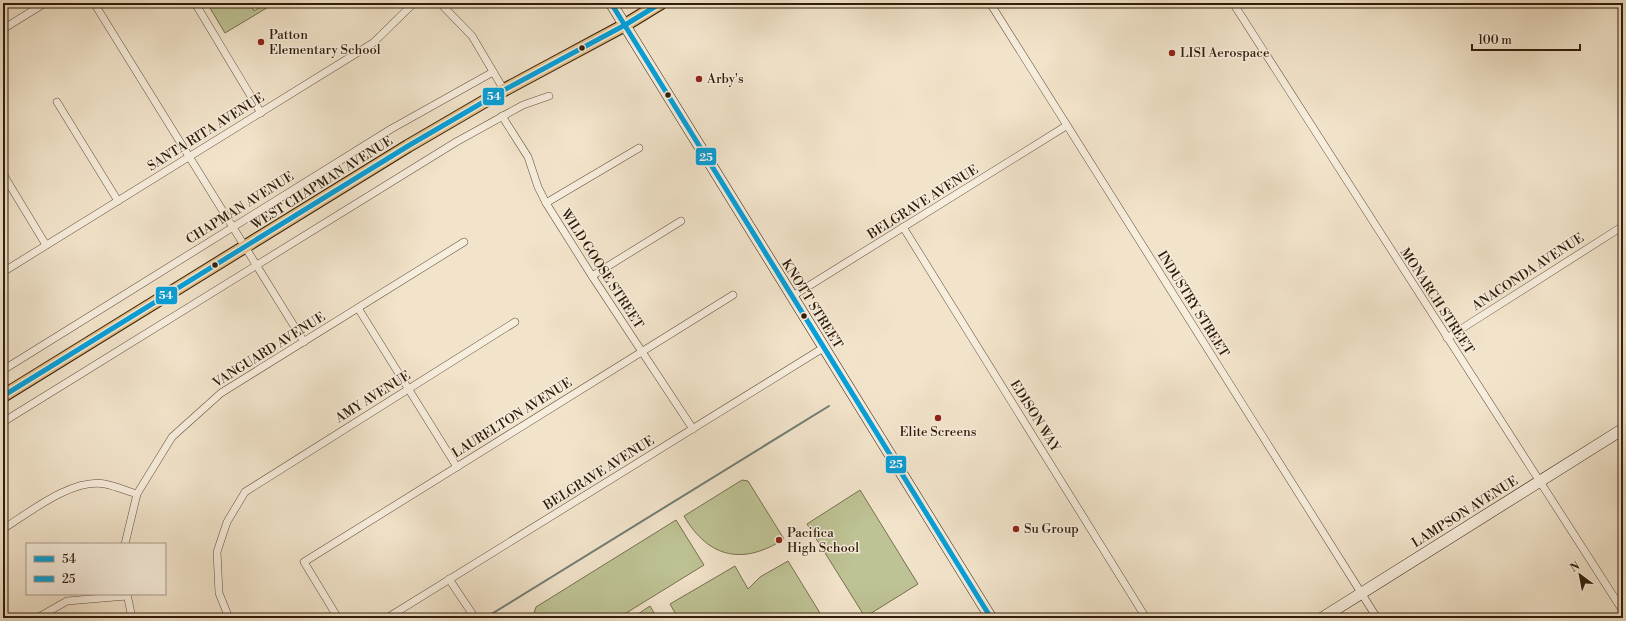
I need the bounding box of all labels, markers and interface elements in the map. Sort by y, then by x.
scale bar [1472,26,1580,52]
place label: Patton Elementary School [269,27,381,58]
text: 100 m [1478,33,1512,48]
marker: Patton Elementary School [256,37,266,47]
unlabelled marker [577,43,587,53]
place label: LISI Aerospace [1180,45,1270,61]
marker: LISI Aerospace [1167,48,1177,58]
place label: Arby's [706,71,744,87]
marker: Arby's [694,74,704,84]
line badge: 54 [482,87,505,106]
street label: SANTA RITA AVENUE [145,90,267,174]
text: 54 [487,90,501,104]
unlabelled marker [663,90,673,100]
street label: WEST CHAPMAN AVENUE [247,133,396,234]
line badge: 25 [695,147,717,166]
text: 25 [699,151,713,165]
street label: BELGRAVE AVENUE [864,161,981,243]
street label: CHAPMAN AVENUE [183,168,297,248]
street label: WILD GOOSE STREET [557,205,647,332]
street label: ANACONDA AVENUE [1468,230,1587,315]
street label: MONARCH STREET [1397,245,1477,357]
street label: INDUSTRY STREET [1154,248,1232,360]
street label: KNOTT STREET [778,256,846,352]
unlabelled marker [210,260,220,270]
line badge: 54 [155,286,178,305]
text: 54 [159,289,173,303]
street label: VANGUARD AVENUE [209,309,328,392]
unlabelled marker [799,311,809,321]
street label: AMY AVENUE [332,368,414,427]
street label: LAURELTON AVENUE [449,375,575,461]
street label: EDISON WAY [1007,377,1064,456]
marker: Elite Screens [933,413,943,423]
place label: Elite Screens [900,424,977,440]
street label: BELGRAVE AVENUE [540,432,657,514]
line badge: 25 [885,455,907,474]
text: 25 [889,458,903,472]
street label: LAMPSON AVENUE [1409,473,1521,551]
place label: Su Group [1024,521,1079,537]
marker: Su Group [1011,524,1021,534]
place label: Pacifica High School [787,525,859,556]
marker: Pacifica High School [774,535,784,545]
legend [26,543,166,595]
text: 54 [62,552,76,567]
north arrow [1560,555,1600,595]
text: N [1568,559,1583,576]
text: 25 [62,572,76,587]

